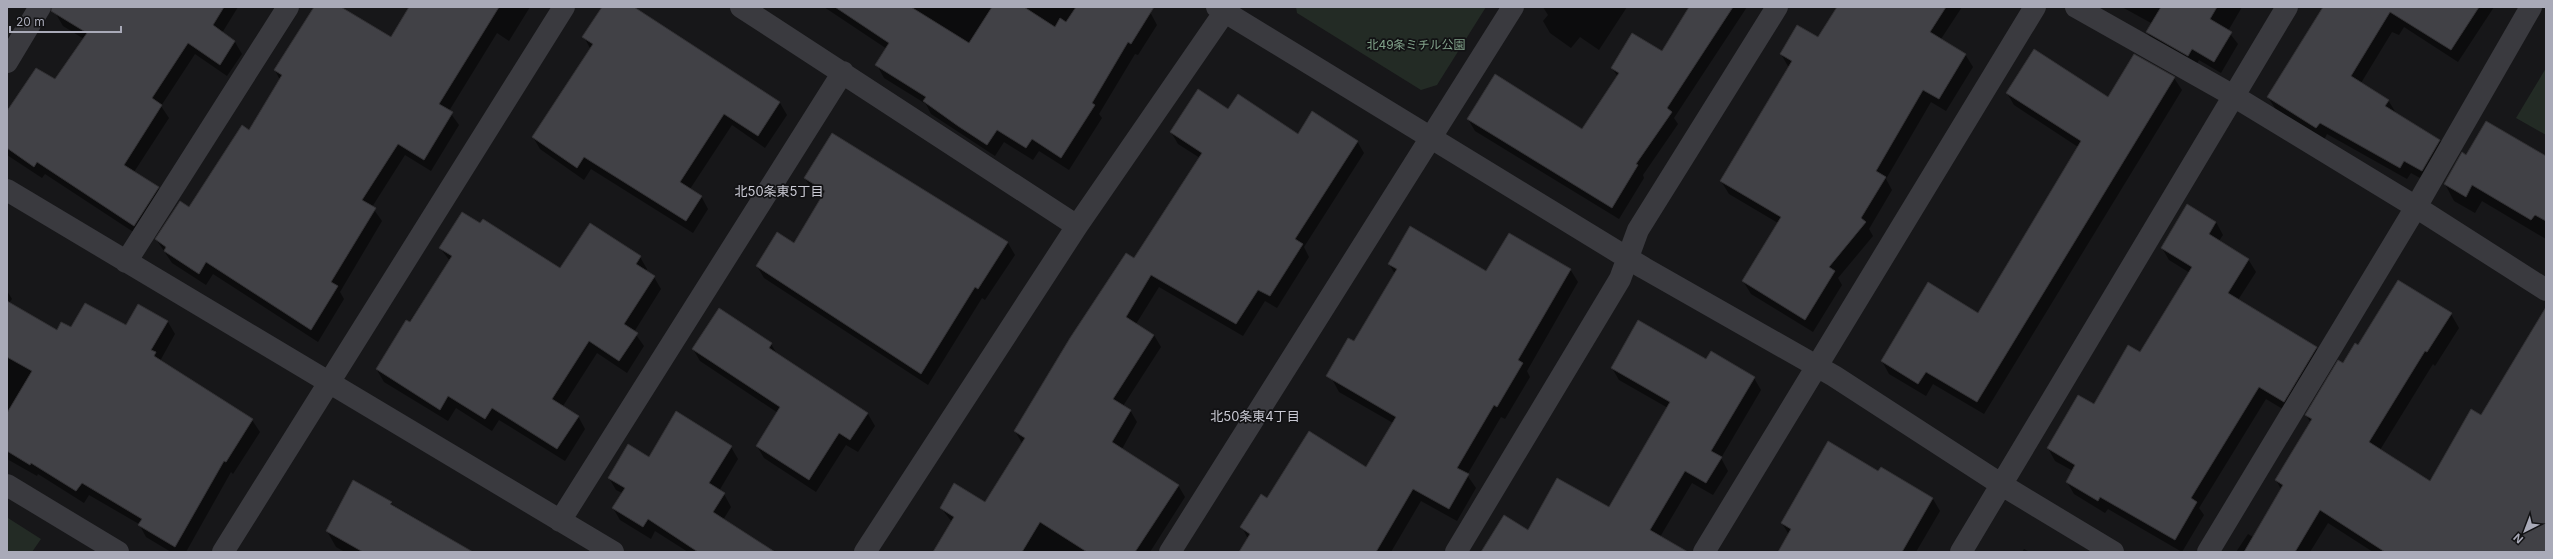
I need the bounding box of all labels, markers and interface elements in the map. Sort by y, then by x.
scale bar [10,8,121,34]
text: 20 m [16,14,45,29]
park label: 北49条ミチル公園 [1366,37,1466,52]
district label: 北50条東5丁目 [734,183,824,199]
district label: 北50条東4丁目 [1210,408,1300,424]
north arrow [2505,511,2545,551]
text: N [2511,530,2526,546]

